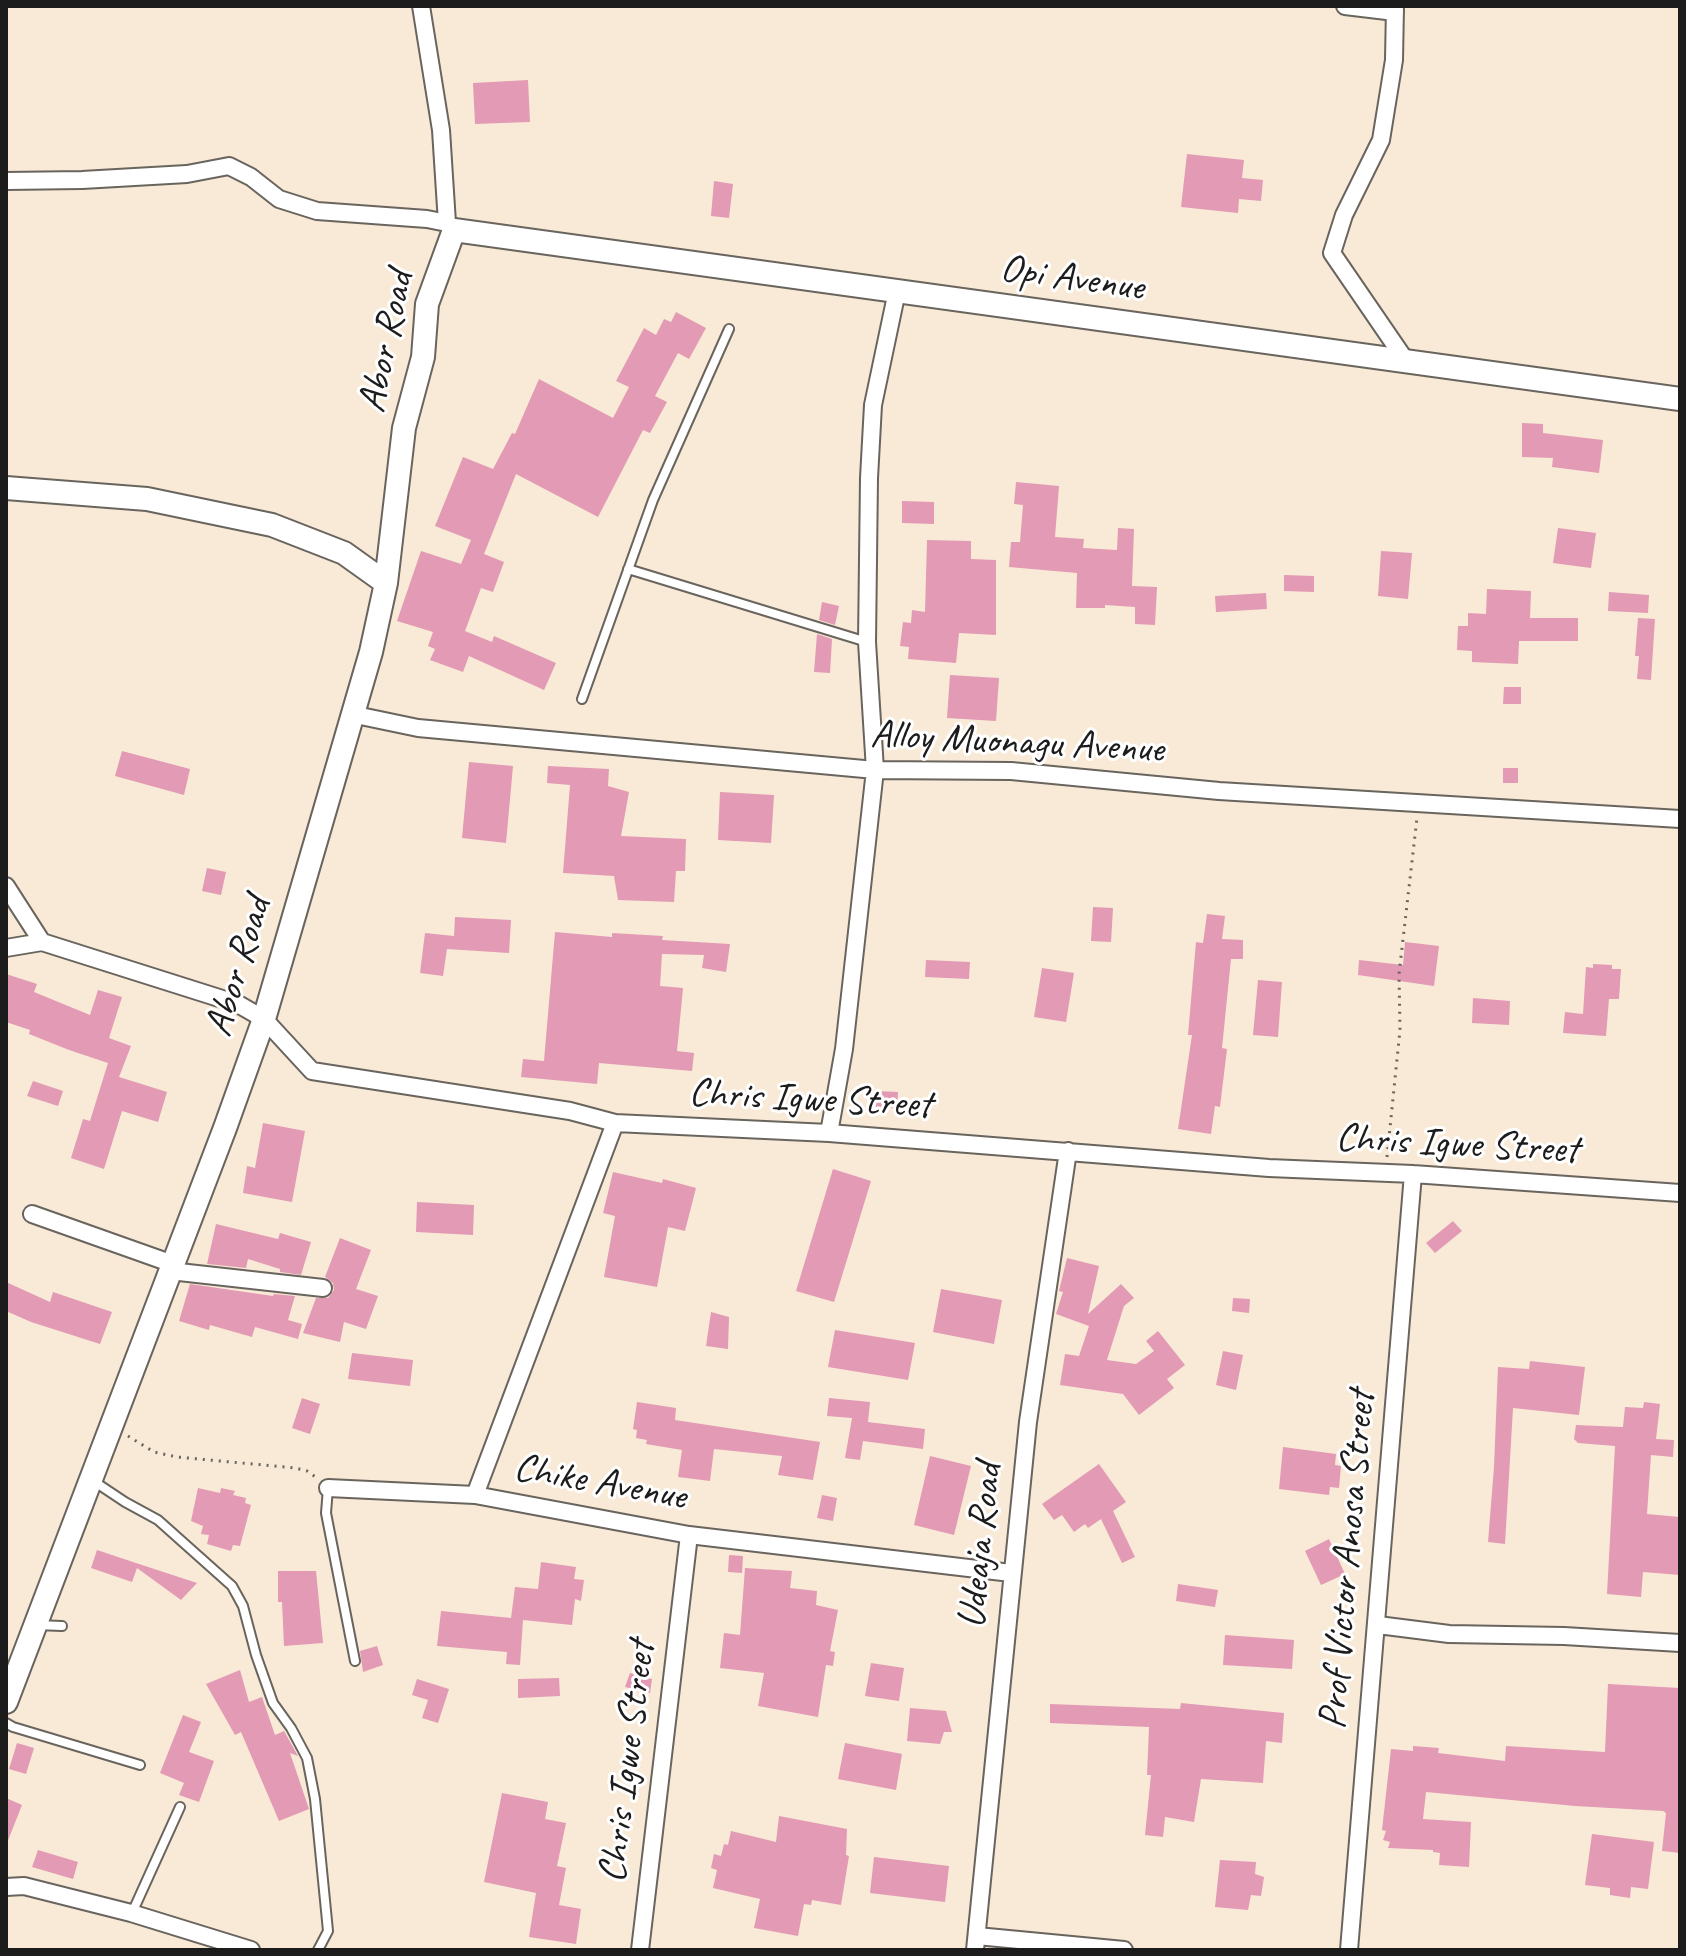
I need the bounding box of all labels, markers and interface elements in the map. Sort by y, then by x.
street label: Opi Avenue [997,245,1147,313]
street label: Abor Road [349,267,425,417]
street label: Alloy Muonagu Avenue [869,711,1165,775]
street label: Abor Road [195,892,283,1042]
street label: Chris Igwe Street [687,1070,933,1130]
street label: Chris Igwe Street [1334,1115,1580,1175]
street label: Prof Victor Anosa Street [1309,1389,1387,1731]
street label: Chike Avenue [510,1444,690,1522]
street label: Udeaja Road [948,1461,1014,1631]
street label: Chris Igwe Street [589,1639,667,1885]

